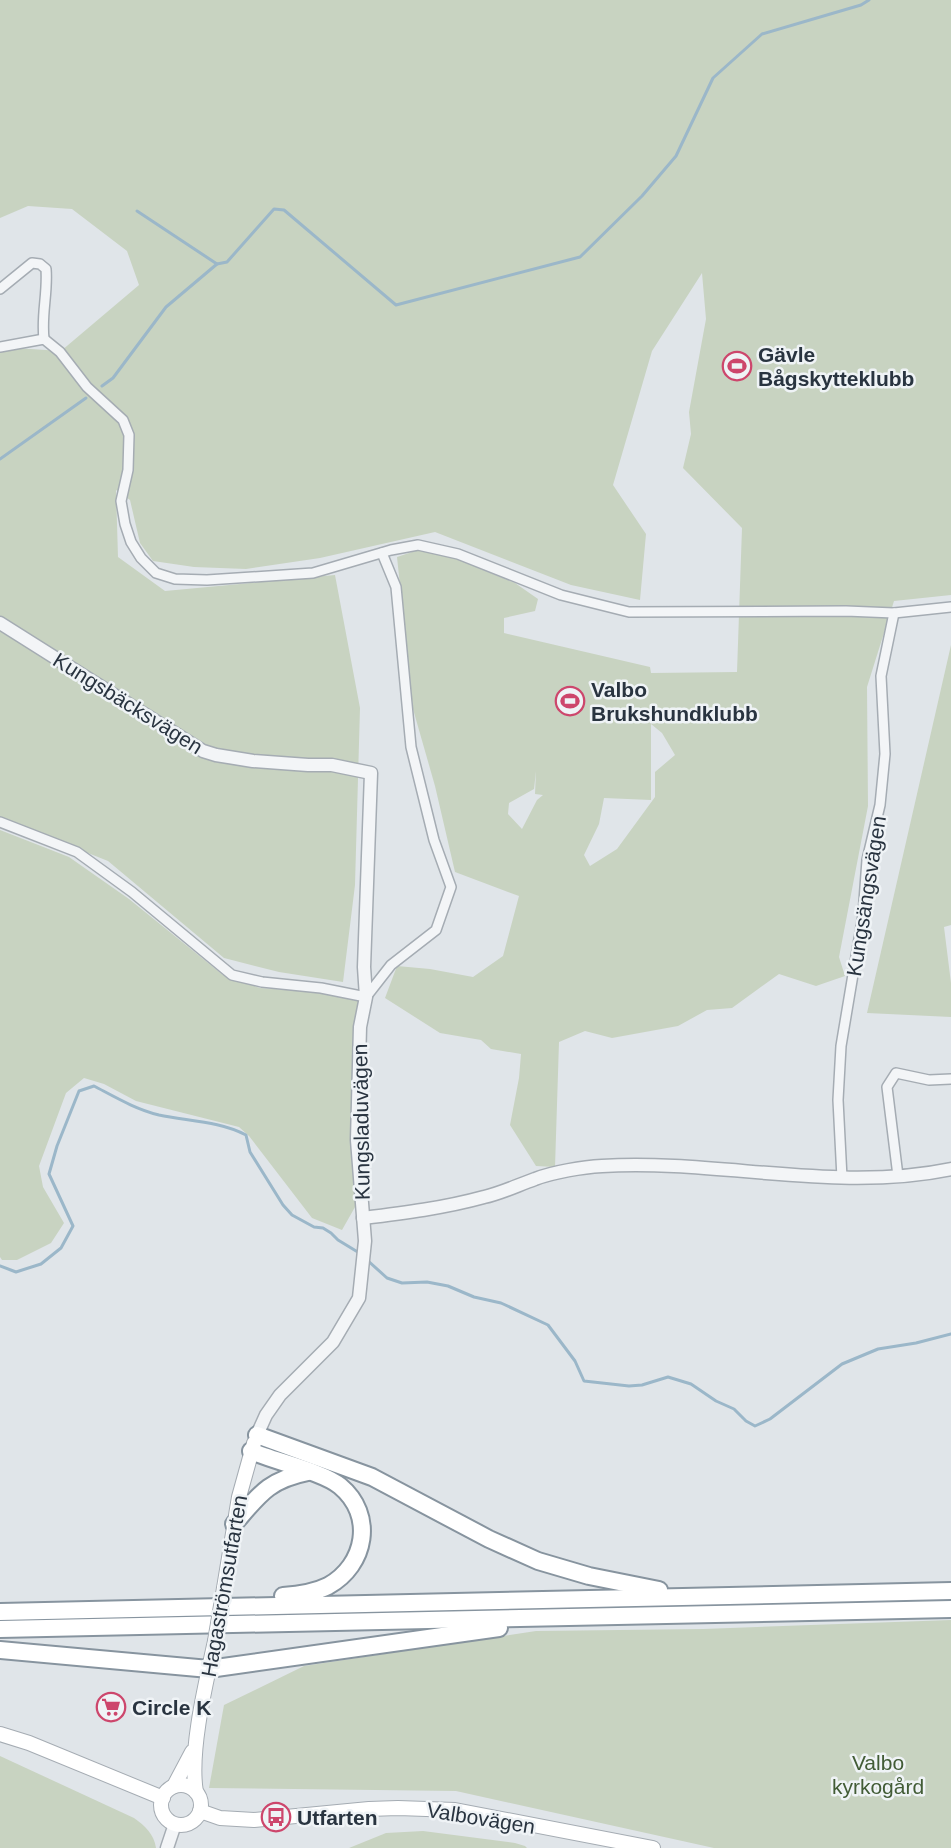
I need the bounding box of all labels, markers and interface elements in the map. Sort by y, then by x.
place label: Gävle Bågskytteklubb [758,343,914,390]
sports icon: Gävle Bågskytteklubb [721,350,753,382]
street label: Kungsbäcksvägen [49,648,207,758]
place label: Valbo Brukshundklubb [591,678,758,725]
sports icon: Valbo Brukshundklubb [554,685,586,717]
street label: Kungsängsvägen [842,814,890,978]
street label: Kungsladuvägen [348,1044,374,1200]
street label: Hagaströmsutfarten [197,1493,251,1679]
supermarket icon: Circle K [95,1691,127,1723]
place label: Circle K [132,1696,211,1719]
park label: Valbo kyrkogård [832,1751,924,1798]
street label: Valbovägen [425,1798,537,1838]
bus stop icon: Utfarten [260,1801,292,1833]
place label: Utfarten [297,1806,378,1829]

